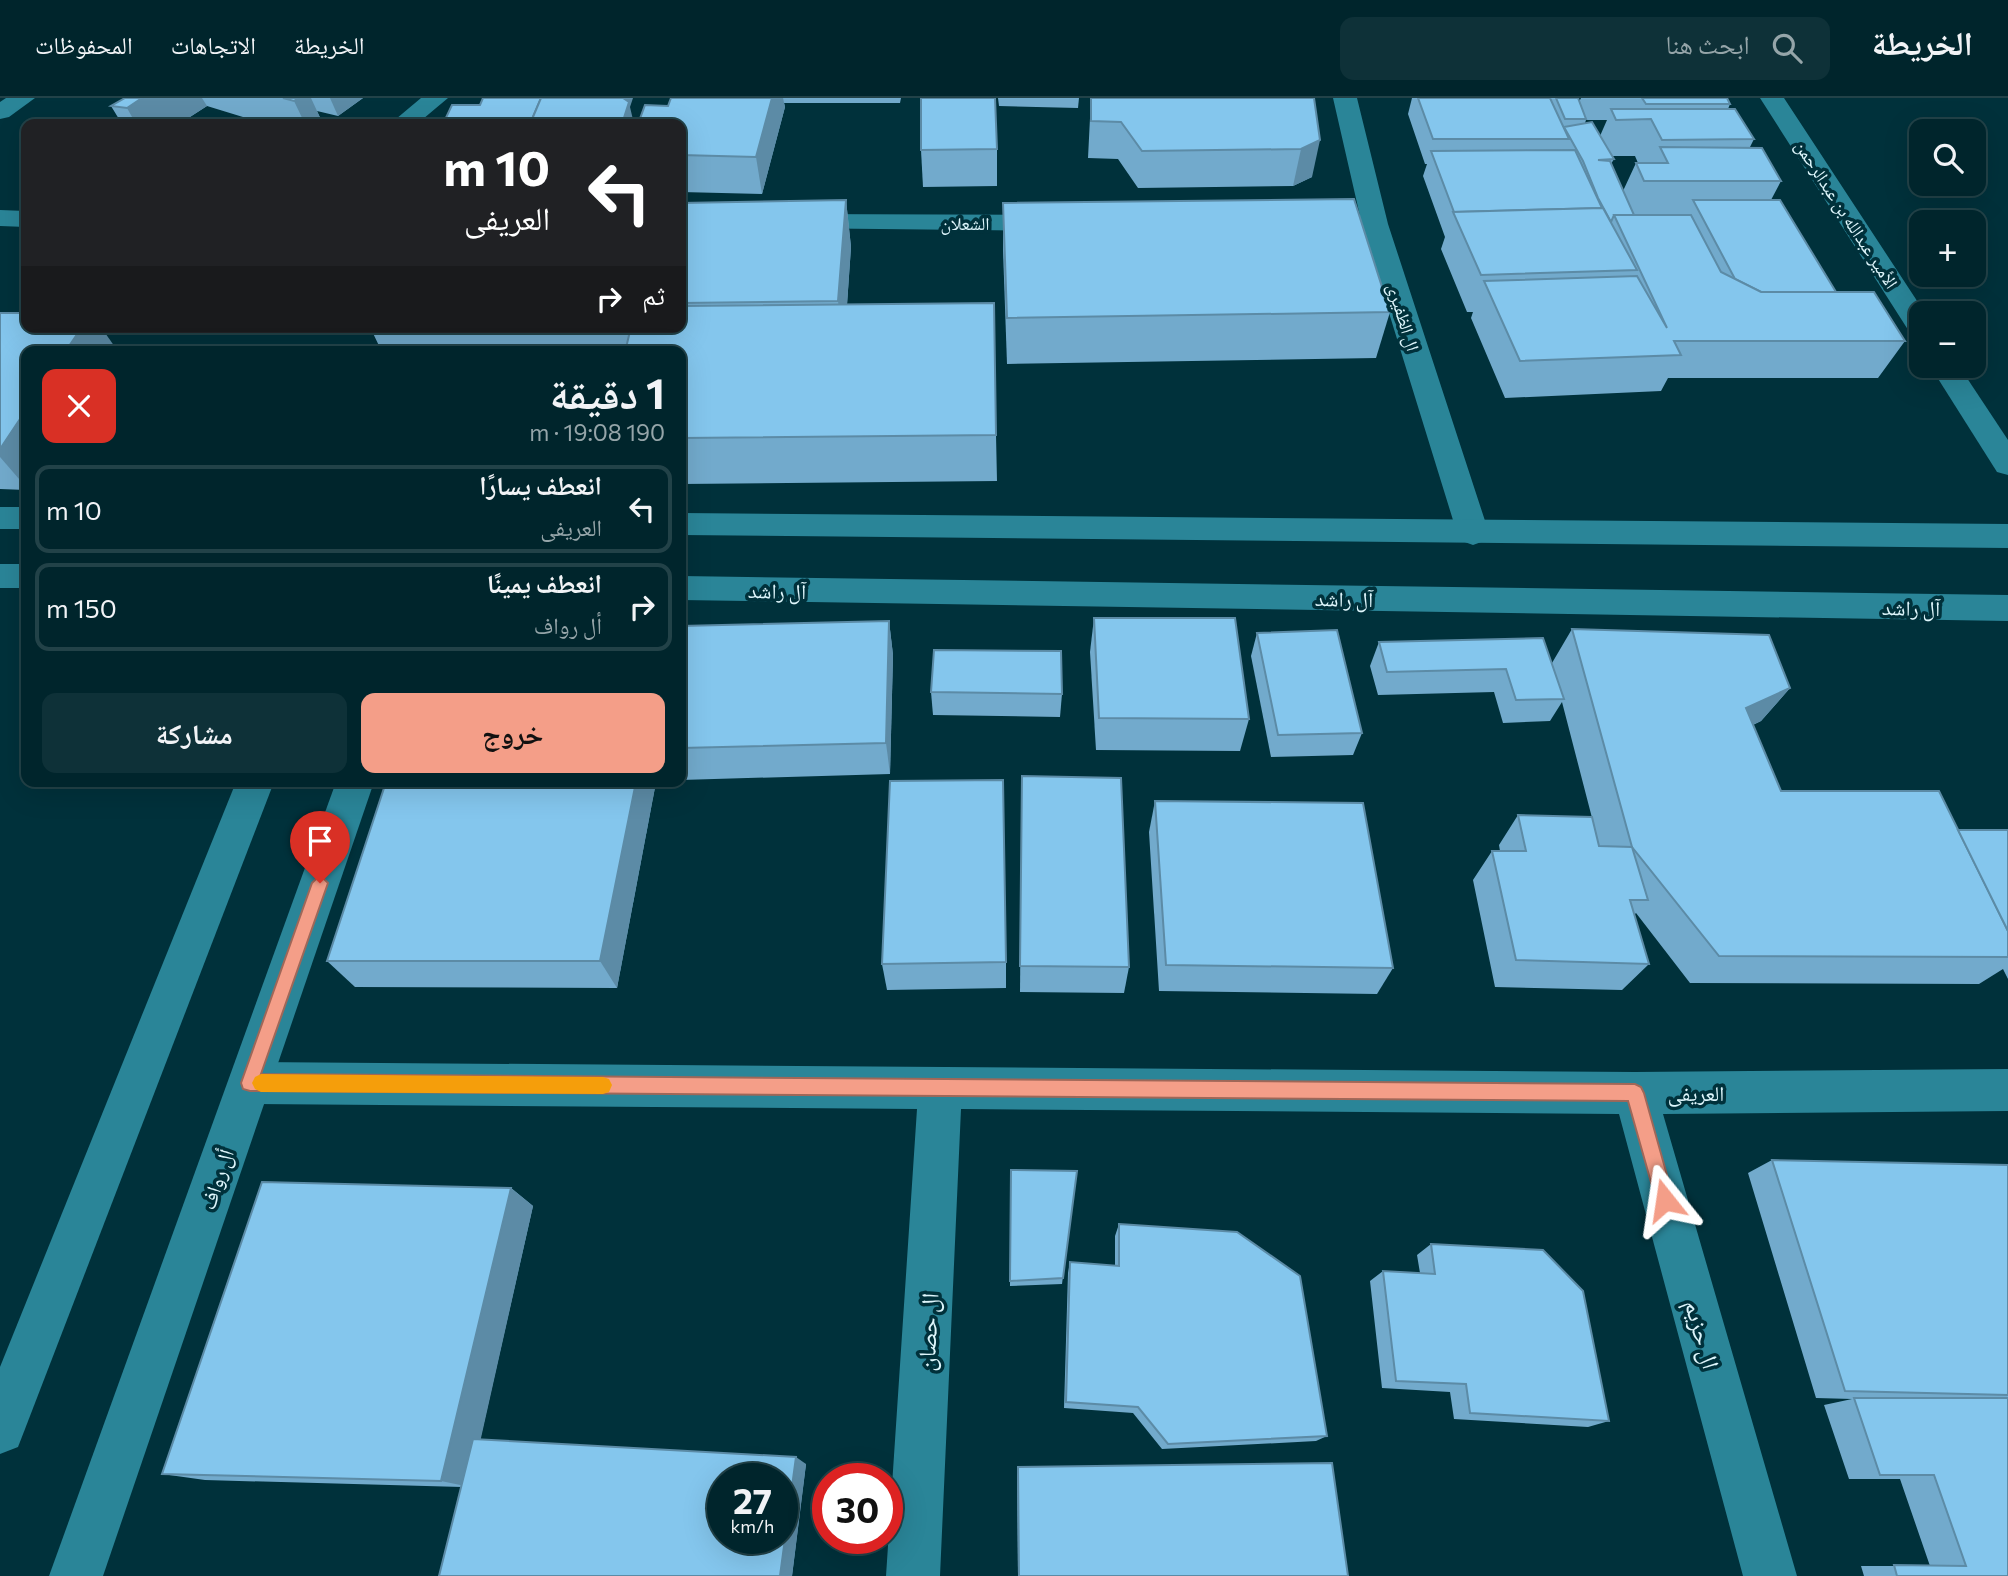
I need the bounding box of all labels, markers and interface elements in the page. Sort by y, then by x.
search box [1340,17,1830,80]
text: الخريطة [1872,21,1973,62]
text: ابحث هنا [1665,28,1750,59]
icon: search [1768,29,1806,67]
text: المحفوظات [35,30,133,59]
text: الاتجاهات [171,30,256,59]
text: الخريطة [294,30,365,59]
map controls [1909,119,1986,378]
button: search [1909,119,1986,196]
text: 10 m [443,136,550,196]
street label: الأمير عبدالله بن عبدالرحمن [1790,136,1903,293]
icon: left [574,147,665,238]
text: العريفى [464,197,550,237]
button: + [1909,210,1986,287]
street label: الشعلان [940,212,990,235]
text: ثم [642,279,665,310]
icon: right [590,280,628,318]
street label: ال الظفيرى [1382,280,1425,354]
button: − [1909,301,1986,378]
text: 1 دقيقة [550,366,665,418]
button: close [42,369,116,443]
text: 190 m · 19:08 [529,418,665,446]
text: انعطف يسارًا [479,469,602,500]
icon: left [623,490,661,528]
text: 10 m [46,494,102,525]
text: العريفى [540,513,602,541]
text: انعطف يمينًا [487,567,602,598]
street label: آل راشد [748,577,807,604]
street label: آل راشد [1315,585,1374,612]
icon: right [623,588,661,626]
text: 150 m [46,592,117,623]
street label: آل راشد [1882,594,1941,621]
text: أل رواف [534,611,602,639]
button: مشاركة [42,693,347,773]
button: خروج [361,693,665,773]
pin [290,811,350,883]
icon: arrive [301,822,339,860]
street label: العريفى [1668,1080,1724,1107]
street label: أل رواف [194,1145,239,1213]
position arrow [1628,1163,1702,1237]
street label: ال حصان [910,1292,945,1372]
street label: ال حزيم [1676,1296,1727,1373]
speed limit sign: 30 [812,1463,903,1554]
text: 27 [733,1478,772,1521]
text: km/h [731,1515,774,1537]

